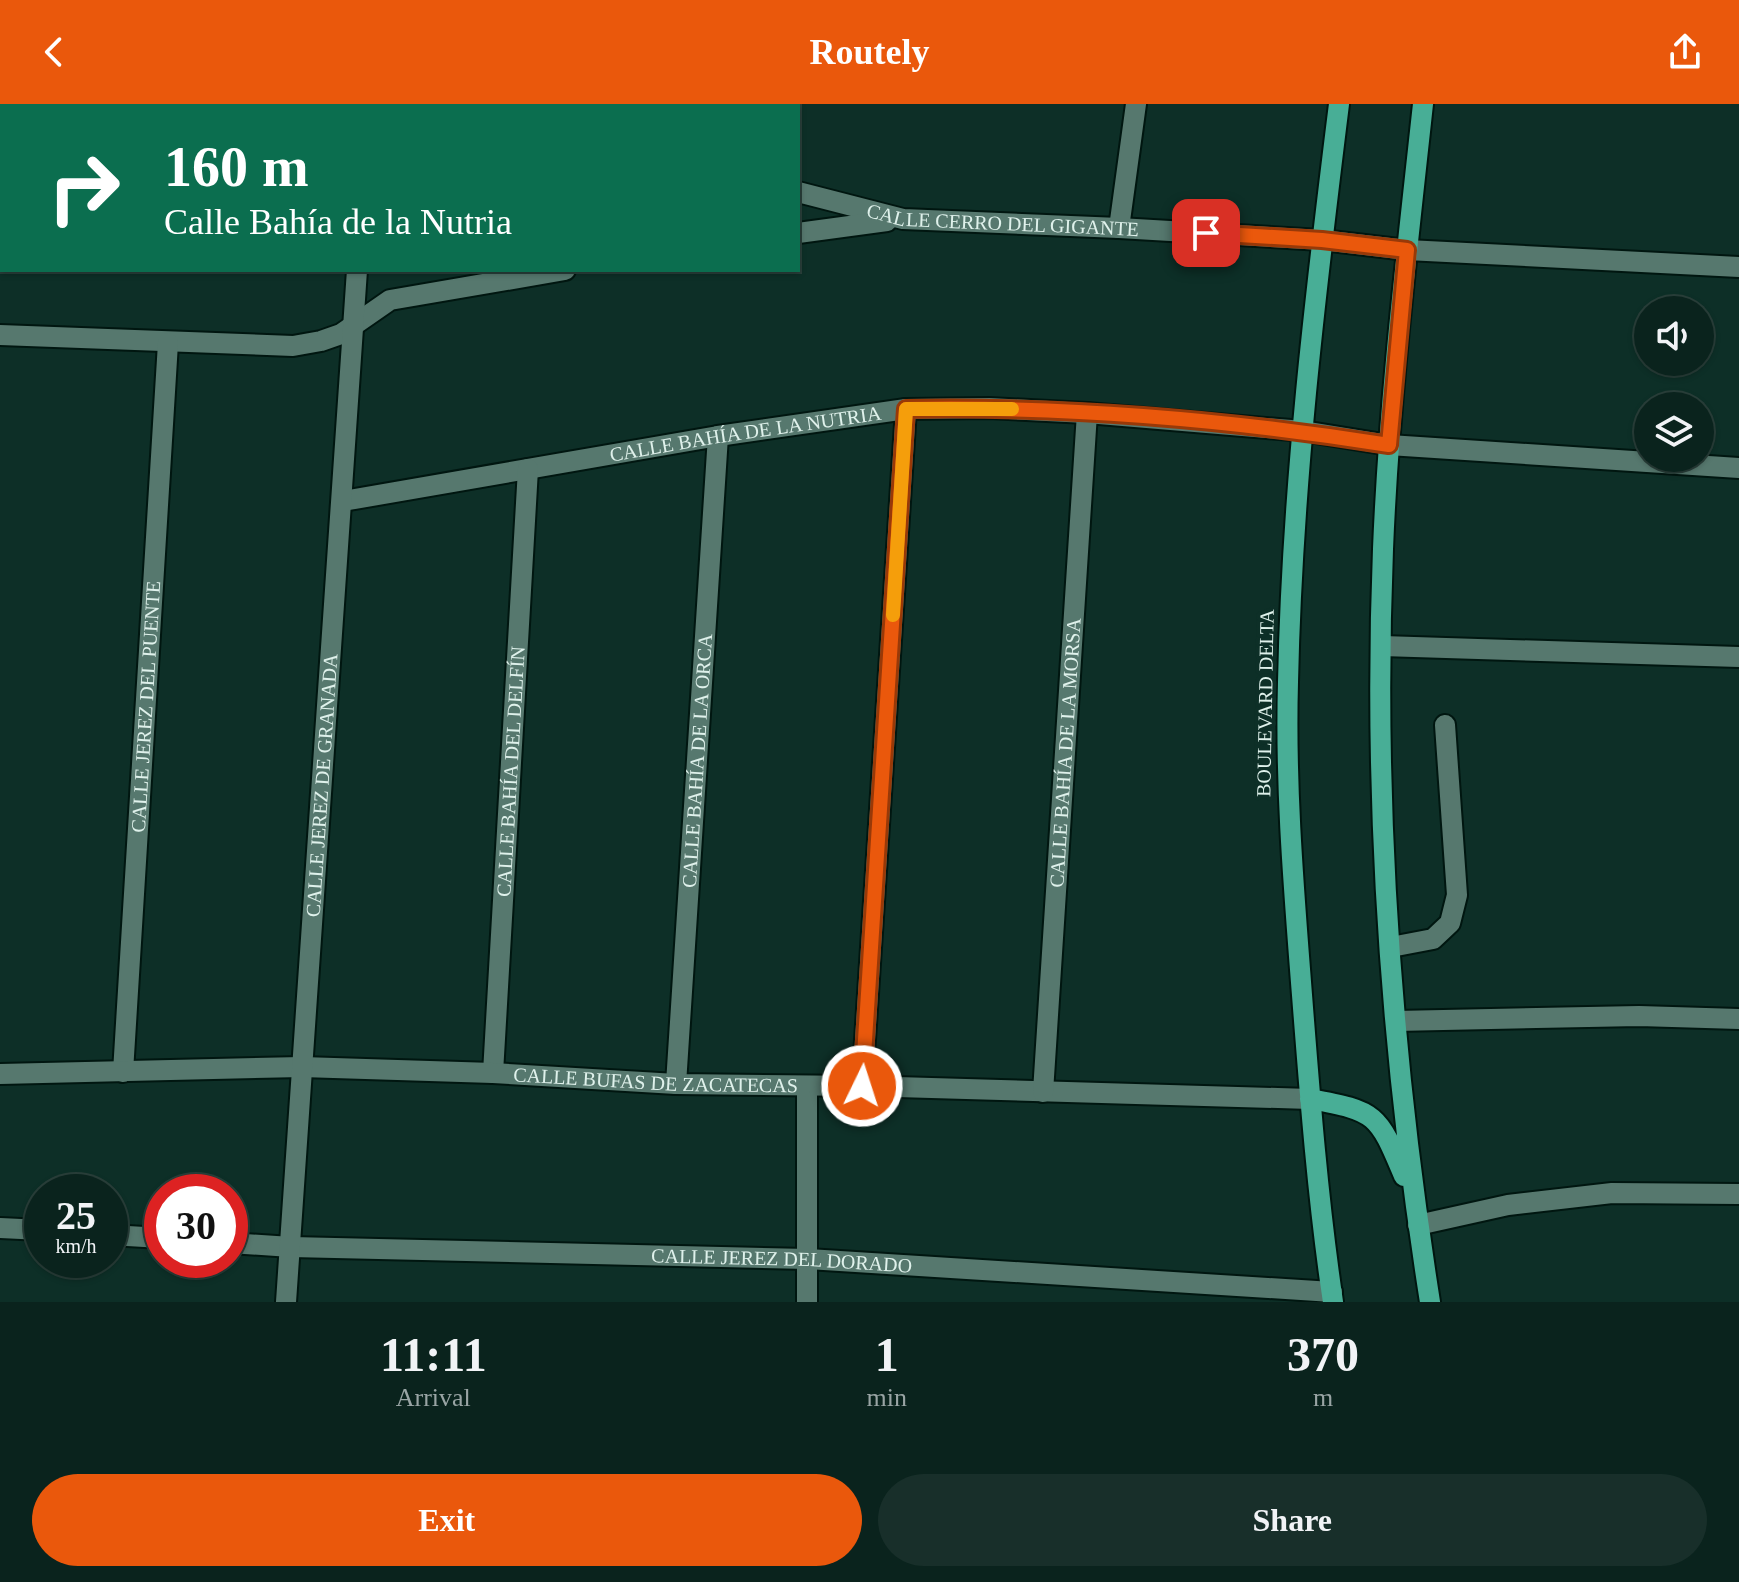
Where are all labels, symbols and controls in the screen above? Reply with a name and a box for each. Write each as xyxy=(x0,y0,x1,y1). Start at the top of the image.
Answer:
icon: back xyxy=(32,30,76,74)
icon: share xyxy=(1663,30,1707,74)
text: Routely xyxy=(810,32,930,72)
icon: right xyxy=(32,136,136,240)
text: 160 m xyxy=(164,136,309,198)
street label: CALLE CERRO DEL GIGANTE xyxy=(864,199,1140,240)
pin xyxy=(1172,199,1240,267)
text: Calle Bahía de la Nutria xyxy=(164,202,512,242)
icon: arrive xyxy=(1184,211,1228,255)
map controls xyxy=(1634,296,1714,472)
button: sound xyxy=(1634,296,1714,376)
button: layers xyxy=(1634,392,1714,472)
street label: CALLE BAHÍA DE LA NUTRIA xyxy=(608,402,883,466)
street label: CALLE JEREZ DEL PUENTE xyxy=(127,580,164,833)
street label: BOULEVARD DELTA xyxy=(1252,608,1278,797)
street label: CALLE BAHÍA DE LA MORSA xyxy=(1045,617,1085,888)
street label: CALLE BAHÍA DE LA ORCA xyxy=(678,632,716,888)
street label: CALLE BAHÍA DEL DELFÍN xyxy=(492,646,529,897)
street label: CALLE JEREZ DE GRANADA xyxy=(302,652,342,918)
position arrow xyxy=(820,1044,904,1128)
street label: CALLE BUFAS DE ZACATECAS xyxy=(513,1063,798,1096)
speed limit sign: 30 xyxy=(144,1174,248,1278)
text: 25 xyxy=(56,1193,96,1238)
text: km/h xyxy=(55,1235,97,1257)
street label: CALLE JEREZ DEL DORADO xyxy=(651,1244,913,1277)
text: 11:11 xyxy=(380,1328,487,1381)
text: 1 xyxy=(875,1328,899,1381)
text: 370 xyxy=(1287,1328,1359,1381)
text: Arrival xyxy=(396,1383,471,1412)
text: min xyxy=(867,1383,907,1412)
text: m xyxy=(1313,1383,1333,1412)
button: Exit xyxy=(32,1474,862,1566)
button: Share xyxy=(878,1474,1707,1566)

